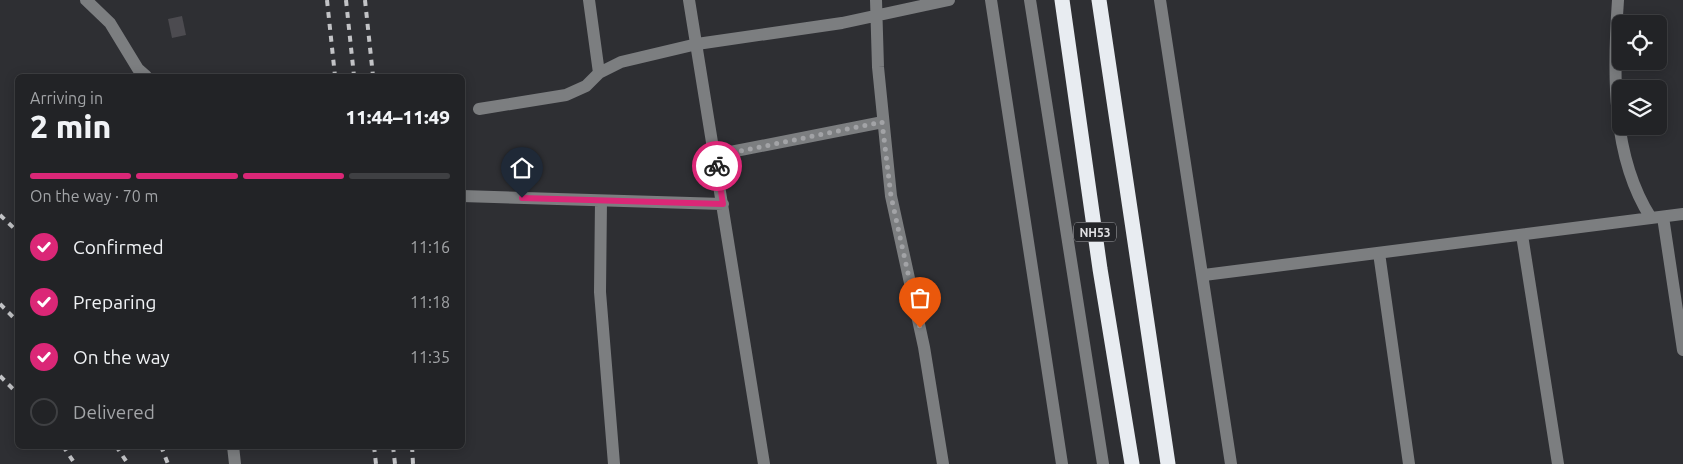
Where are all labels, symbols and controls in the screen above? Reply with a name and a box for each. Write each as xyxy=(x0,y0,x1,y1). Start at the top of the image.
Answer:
map controls xyxy=(1612,15,1667,135)
button: locate xyxy=(1612,15,1667,70)
button: layers xyxy=(1612,80,1667,135)
text: Arriving in xyxy=(30,89,103,107)
text: 11:44–11:49 xyxy=(345,106,450,128)
text: 2 min xyxy=(30,108,111,144)
courier xyxy=(692,141,742,191)
pin xyxy=(501,147,543,198)
icon: bike xyxy=(703,152,731,180)
icon: home xyxy=(508,154,536,182)
text: On the way · 70 m xyxy=(30,187,158,205)
road number: NH53 xyxy=(1074,222,1116,242)
icon: check xyxy=(30,233,58,261)
text: Confirmed xyxy=(73,236,164,258)
text: 11:16 xyxy=(410,238,450,256)
pin xyxy=(899,277,941,328)
icon: bag xyxy=(906,284,934,312)
icon: check xyxy=(30,288,58,316)
text: Preparing xyxy=(73,291,157,313)
text: 11:18 xyxy=(410,293,450,311)
icon: check xyxy=(30,343,58,371)
text: On the way xyxy=(73,346,170,368)
text: 11:35 xyxy=(410,348,450,366)
text: Delivered xyxy=(73,401,155,423)

